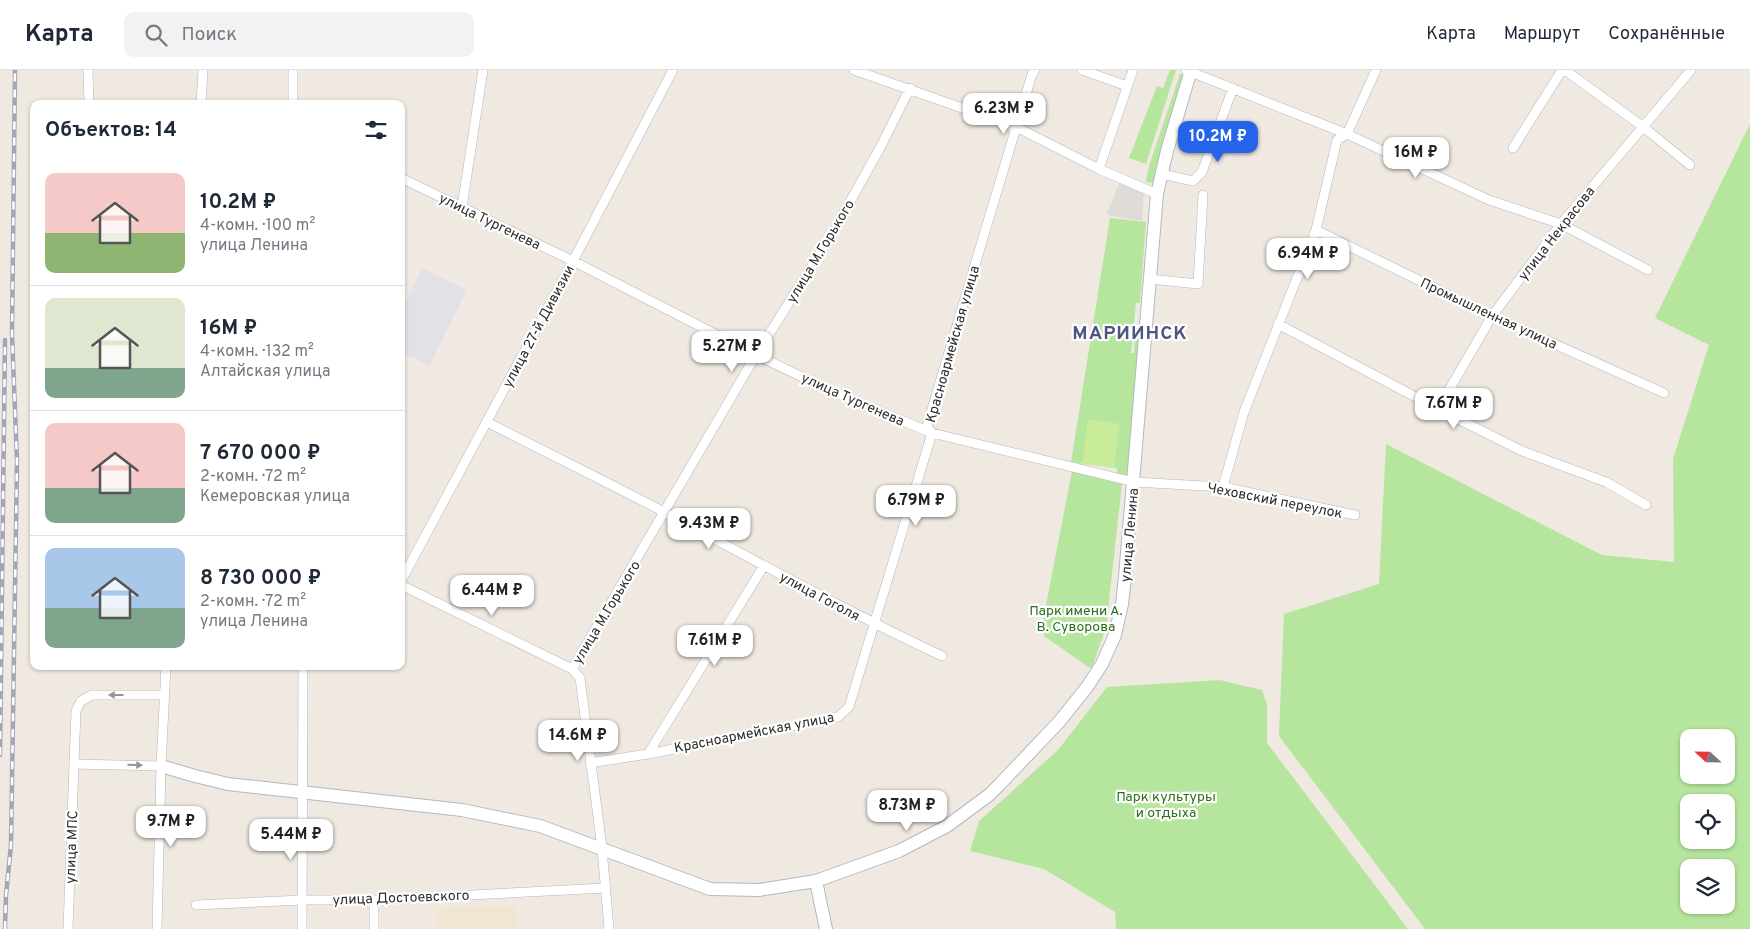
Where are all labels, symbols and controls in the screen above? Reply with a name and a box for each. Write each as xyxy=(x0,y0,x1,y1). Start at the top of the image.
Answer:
search box xyxy=(124,12,474,57)
text: Карта xyxy=(25,20,94,50)
icon: search xyxy=(142,21,170,49)
text: Поиск xyxy=(182,23,237,47)
text: Карта xyxy=(1426,23,1476,46)
text: Маршрут xyxy=(1504,23,1580,46)
text: Сохранённые xyxy=(1608,23,1725,46)
pin: 6.23M ₽ xyxy=(958,92,1050,135)
text: 6.23M ₽ xyxy=(974,99,1034,119)
icon: filters xyxy=(362,116,390,144)
text: Объектов: 14 xyxy=(45,117,177,144)
pin: 10.2M ₽ xyxy=(1172,121,1264,163)
text: 10.2M ₽ xyxy=(1189,127,1247,147)
pin: 16M ₽ xyxy=(1381,136,1451,179)
text: 16M ₽ xyxy=(1394,143,1438,163)
street label: улица Некрасова xyxy=(1515,183,1599,284)
text: 10.2M ₽ xyxy=(200,189,276,216)
street label: улица Тургенева xyxy=(436,190,543,254)
icon: home xyxy=(85,193,145,253)
street label: улица М.Горького xyxy=(784,197,859,306)
text: 4-комн. · 100 m² xyxy=(200,216,315,236)
text: улица Ленина xyxy=(200,236,308,256)
pin: 6.94M ₽ xyxy=(1262,238,1354,280)
text: 6.94M ₽ xyxy=(1277,244,1339,264)
street label: улица 27-й Дивизии xyxy=(500,263,579,391)
street label: Красноармейская улица xyxy=(923,264,984,425)
street label: Промышленная улица xyxy=(1417,275,1560,354)
text: 16M ₽ xyxy=(200,315,257,342)
icon: home xyxy=(85,318,145,378)
district label: МАРИИНСК xyxy=(1072,322,1188,346)
pin: 5.27M ₽ xyxy=(686,330,778,373)
text: 5.27M ₽ xyxy=(702,337,762,357)
text: 4-комн. · 132 m² xyxy=(200,342,314,362)
text: Алтайская улица xyxy=(200,362,331,382)
street label: улица Тургенева xyxy=(798,370,906,431)
pin: 7.67M ₽ xyxy=(1408,388,1500,430)
text: 7.67M ₽ xyxy=(1426,394,1482,414)
text: 7 670 000 ₽ xyxy=(200,440,320,467)
icon: home xyxy=(85,443,145,503)
text: 2-комн. · 72 m² xyxy=(200,467,306,487)
street label: Чеховский переулок xyxy=(1205,480,1344,523)
pin: 6.79M ₽ xyxy=(870,484,962,527)
text: Кемеровская улица xyxy=(200,487,350,507)
street label: улица Ленина xyxy=(1118,487,1143,583)
text: 6.79M ₽ xyxy=(887,491,945,511)
pin: 9.43M ₽ xyxy=(663,508,755,550)
text: 9.43M ₽ xyxy=(679,514,740,534)
street label: улица М.Горького xyxy=(570,558,645,667)
text: 8 730 000 ₽ xyxy=(200,565,321,592)
icon: home xyxy=(85,568,145,628)
street label: улица Гоголя xyxy=(776,569,862,626)
pin: 6.44M ₽ xyxy=(446,574,538,617)
text: 6.44M ₽ xyxy=(461,581,523,601)
text: 2-комн. · 72 m² xyxy=(200,592,306,612)
park label: Парк имени А. В. Суворова xyxy=(1029,603,1123,636)
text: улица Ленина xyxy=(200,612,308,632)
pin: 7.61M ₽ xyxy=(669,624,761,667)
text: 7.61M ₽ xyxy=(688,631,742,651)
one-way arrow xyxy=(108,691,124,699)
street label: Красноармейская улица xyxy=(673,710,836,757)
pin: 14.6M ₽ xyxy=(532,720,624,762)
text: 14.6M ₽ xyxy=(549,726,607,746)
north arrow xyxy=(1680,729,1735,784)
map controls xyxy=(1680,729,1735,914)
one-way arrow xyxy=(128,761,144,769)
park label: Парк культуры и отдыха xyxy=(1116,789,1216,822)
pin: 8.73M ₽ xyxy=(861,790,953,832)
button: locate xyxy=(1680,794,1735,849)
text: 8.73M ₽ xyxy=(878,796,936,816)
pin: 9.7M ₽ xyxy=(130,806,212,848)
street label: улица МПС xyxy=(63,810,82,884)
text: 9.7M ₽ xyxy=(147,812,195,832)
pin: 5.44M ₽ xyxy=(245,818,337,861)
text: 5.44M ₽ xyxy=(260,825,322,845)
button: layers xyxy=(1680,859,1735,914)
street label: улица Достоевского xyxy=(332,888,470,909)

